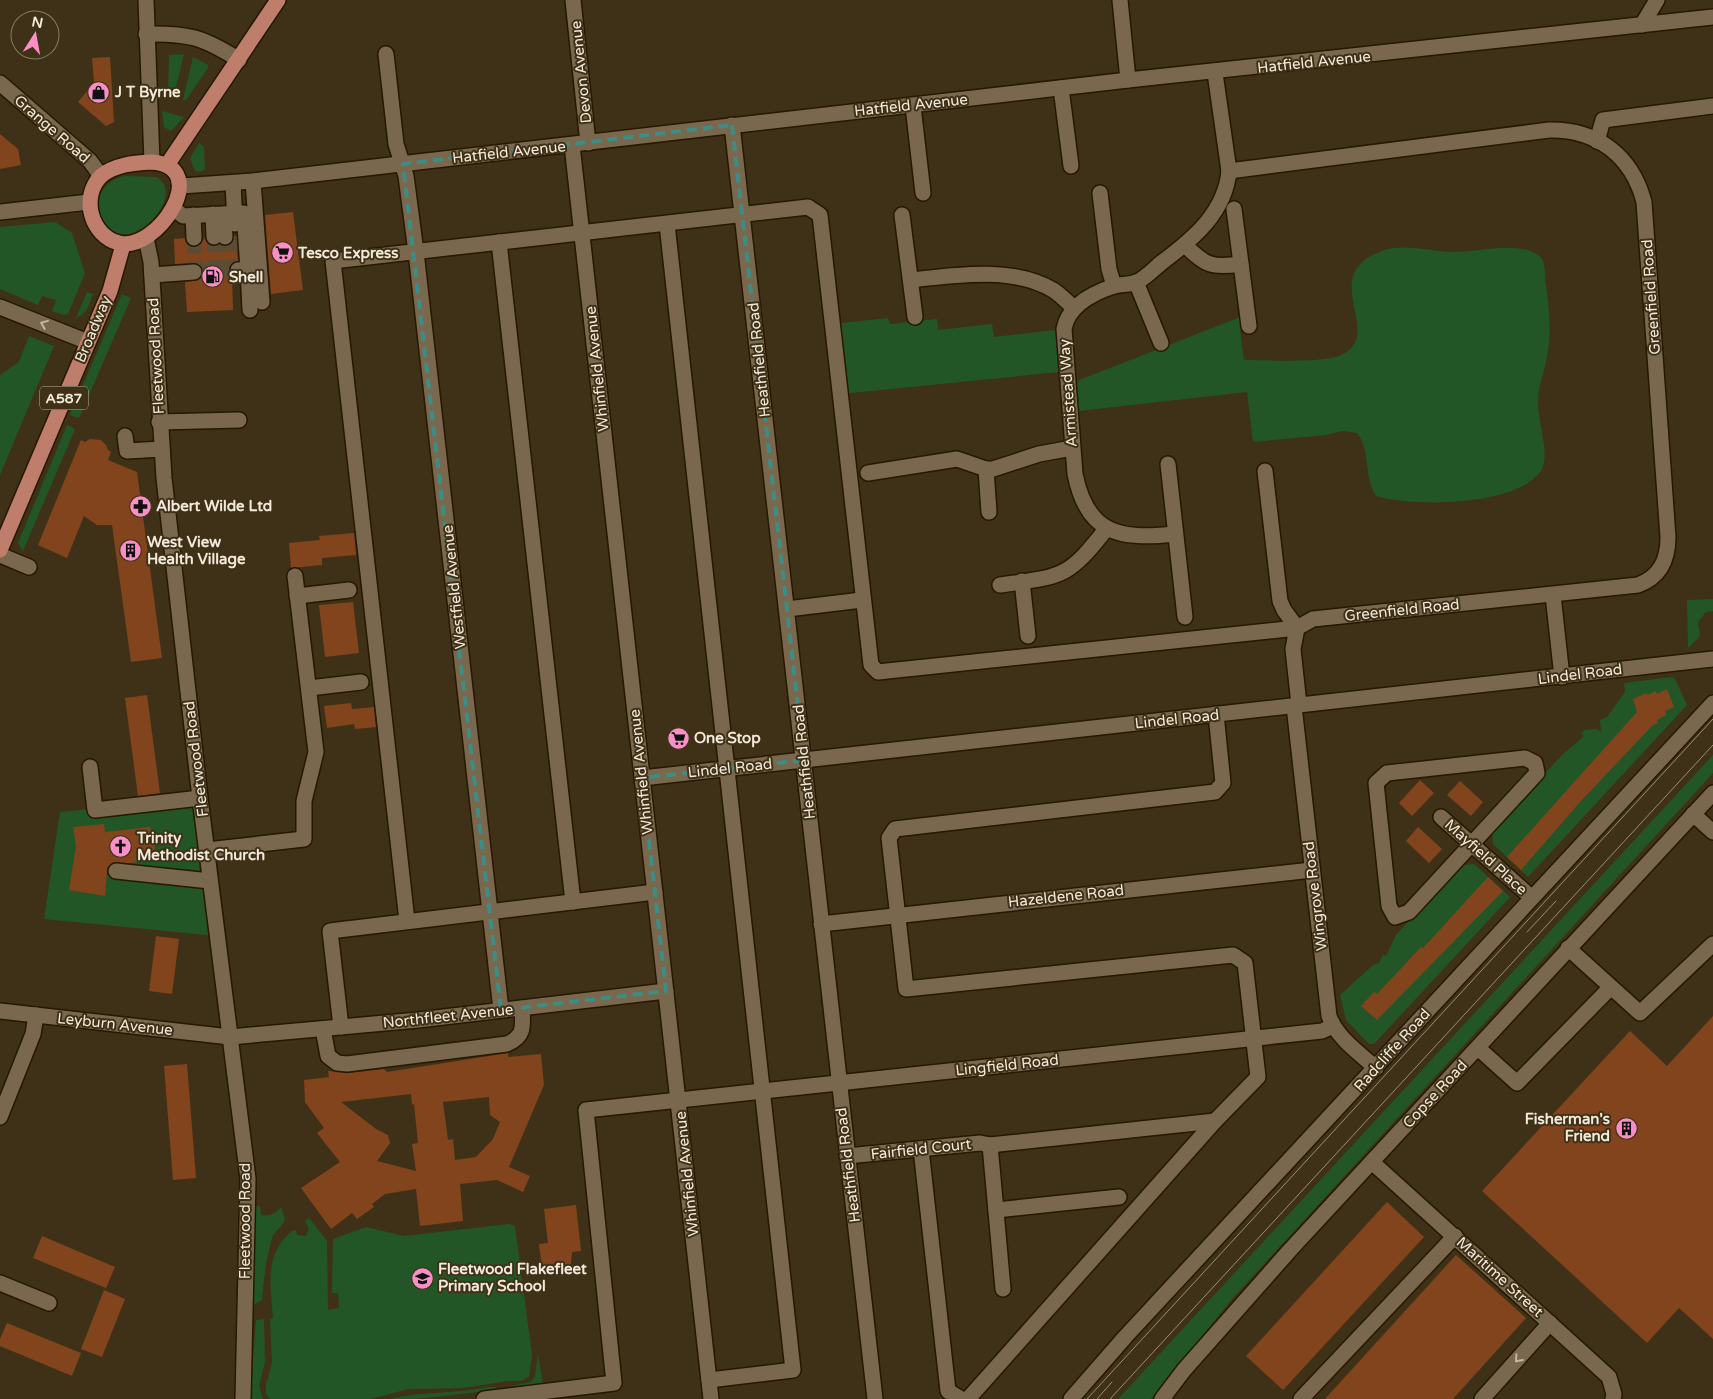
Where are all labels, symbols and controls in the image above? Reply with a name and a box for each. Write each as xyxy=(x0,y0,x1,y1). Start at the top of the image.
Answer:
north arrow xyxy=(10,10,60,60)
text: N xyxy=(30,13,45,32)
street label: Devon Avenue xyxy=(567,20,595,124)
street label: Hatfield Avenue xyxy=(1256,47,1372,77)
shop icon: J T Byrne xyxy=(87,80,111,104)
place label: J T Byrne xyxy=(114,83,181,102)
street label: Hatfield Avenue xyxy=(853,90,969,120)
street label: Grange Road xyxy=(11,91,93,167)
street label: Hatfield Avenue xyxy=(451,137,567,167)
street label: Greenfield Road xyxy=(1638,239,1664,355)
supermarket icon: Tesco Express xyxy=(270,241,294,265)
place label: Tesco Express xyxy=(297,244,398,263)
fuel station icon: Shell xyxy=(201,265,225,289)
place label: Shell xyxy=(229,268,263,286)
street label: Broadway xyxy=(71,293,115,365)
street label: Fleetwood Road xyxy=(144,297,168,415)
street label: Heathfield Road xyxy=(744,302,774,418)
street label: Whinfield Avenue xyxy=(581,305,613,433)
one-way arrow xyxy=(40,320,49,331)
street label: Armistead Way xyxy=(1055,338,1081,448)
road number: A587 xyxy=(40,386,88,409)
pharmacy icon: Albert Wilde Ltd xyxy=(128,494,152,518)
place label: Albert Wilde Ltd xyxy=(156,497,272,515)
street label: Westfield Avenue xyxy=(439,524,469,650)
place label: West View Health Village xyxy=(147,533,246,569)
building icon: West View Health Village xyxy=(119,539,143,563)
street label: Greenfield Road xyxy=(1344,595,1460,625)
street label: Lindel Road xyxy=(1537,660,1623,688)
street label: Fleetwood Road xyxy=(180,700,212,818)
street label: Heathfield Road xyxy=(789,704,819,820)
street label: Lindel Road xyxy=(1134,706,1220,732)
street label: Whinfield Avenue xyxy=(625,708,657,836)
supermarket icon: One Stop xyxy=(666,726,690,750)
place label: One Stop xyxy=(694,729,761,748)
street label: Lindel Road xyxy=(687,755,773,781)
street label: Mayfield Place xyxy=(1441,815,1531,899)
place label: Trinity Methodist Church xyxy=(136,829,265,864)
church icon: Trinity Methodist Church xyxy=(109,835,133,859)
street label: Wingrove Road xyxy=(1299,840,1331,952)
street label: Hazeldene Road xyxy=(1007,881,1125,911)
street label: Northfleet Avenue xyxy=(382,1000,514,1032)
street label: Radcliffe Road xyxy=(1350,1005,1434,1095)
street label: Leyburn Avenue xyxy=(56,1009,174,1039)
street label: Lingfield Road xyxy=(954,1051,1060,1079)
street label: Copse Road xyxy=(1399,1056,1471,1132)
street label: Heathfield Road xyxy=(832,1107,864,1223)
street label: Whinfield Avenue xyxy=(671,1110,703,1238)
place label: Fisherman's Friend xyxy=(1525,1110,1610,1145)
building icon: Fisherman's Friend xyxy=(1614,1116,1638,1140)
street label: Fairfield Court xyxy=(870,1135,972,1163)
street label: Fleetwood Road xyxy=(236,1163,254,1279)
street label: Maritime Street xyxy=(1453,1233,1547,1321)
place label: Fleetwood Flakefleet Primary School xyxy=(438,1260,587,1296)
school or university icon: Fleetwood Flakefleet Primary School xyxy=(410,1266,434,1290)
one-way arrow xyxy=(1515,1354,1524,1363)

